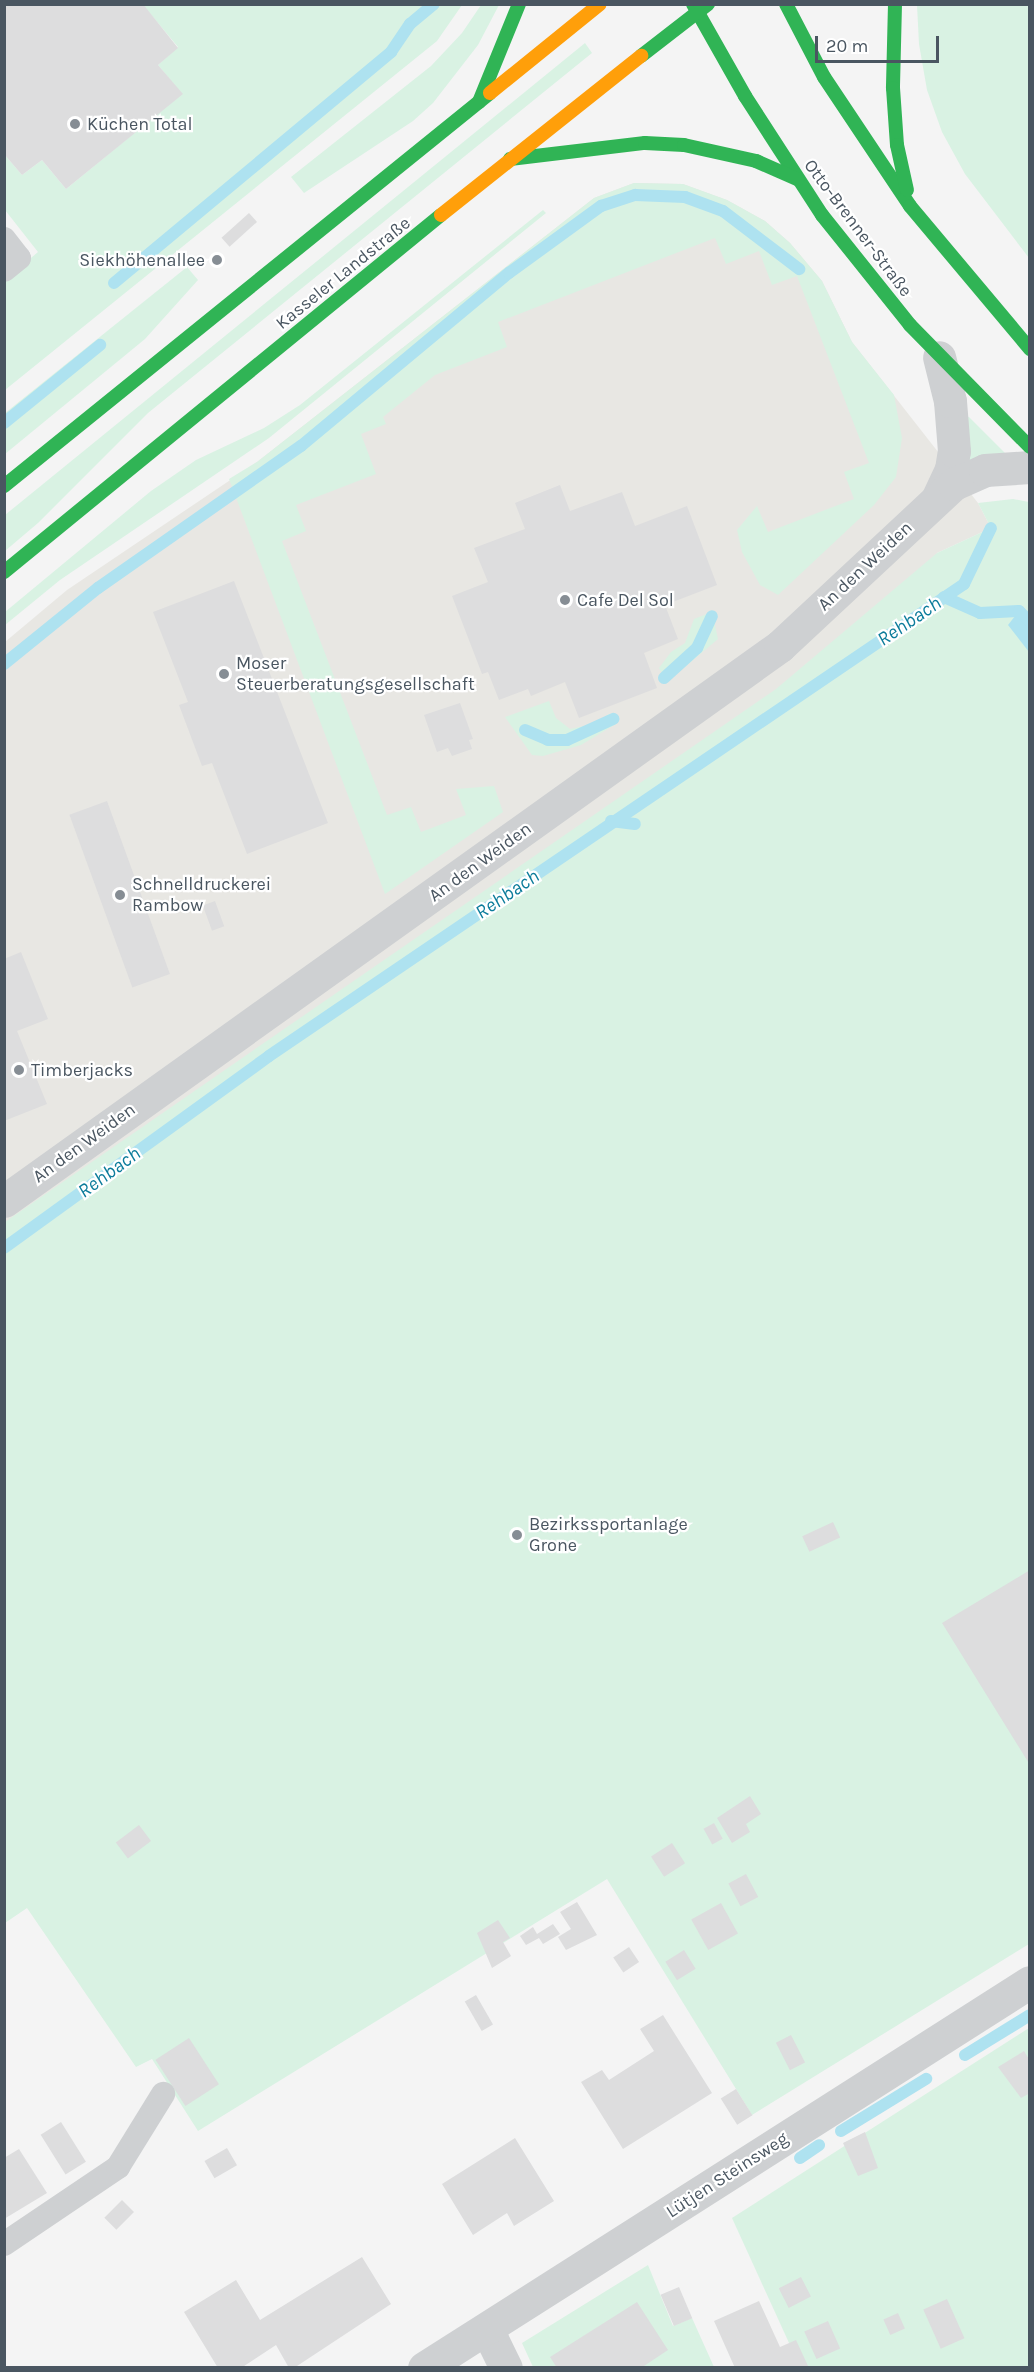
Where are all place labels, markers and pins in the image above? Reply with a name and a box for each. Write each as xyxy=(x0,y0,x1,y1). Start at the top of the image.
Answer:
place label: Küchen Total xyxy=(87,113,193,135)
marker: Küchen Total xyxy=(68,117,82,131)
place label: Siekhöhenallee xyxy=(79,249,205,271)
marker: Siekhöhenallee xyxy=(210,253,224,267)
place label: Cafe Del Sol xyxy=(577,589,674,611)
marker: Cafe Del Sol xyxy=(558,593,572,607)
place label: Moser Steuerberatungsgesellschaft xyxy=(236,653,475,696)
marker: Moser Steuerberatungsgesellschaft xyxy=(217,667,231,681)
place label: Schnelldruckerei Rambow xyxy=(132,874,271,916)
marker: Schnelldruckerei Rambow xyxy=(113,888,127,902)
place label: Timberjacks xyxy=(31,1059,133,1081)
marker: Timberjacks xyxy=(12,1063,26,1077)
place label: Bezirkssportanlage Grone xyxy=(529,1514,688,1556)
marker: Bezirkssportanlage Grone xyxy=(510,1528,524,1542)

